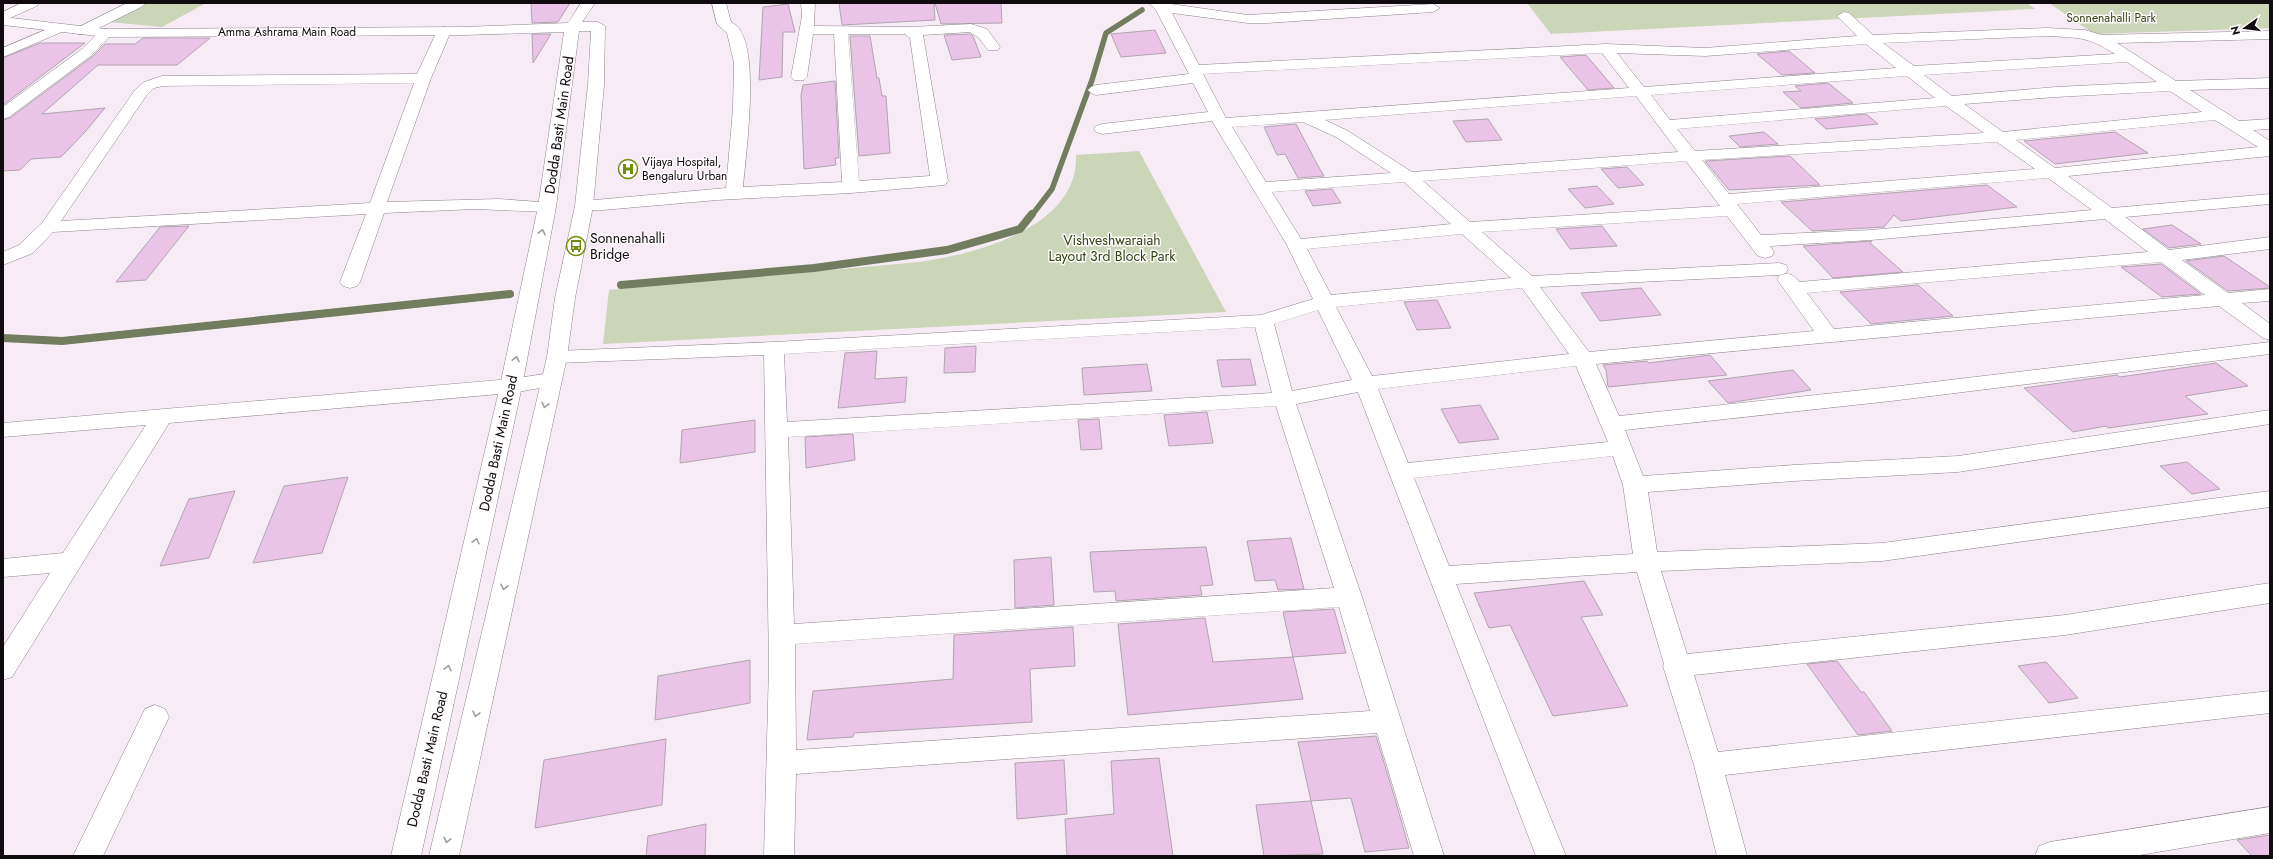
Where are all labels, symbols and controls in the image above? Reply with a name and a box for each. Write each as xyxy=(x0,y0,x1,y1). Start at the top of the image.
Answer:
north arrow xyxy=(2225,8,2265,48)
park label: Sonnenahalli Park xyxy=(2066,9,2157,27)
street label: Amma Ashrama Main Road xyxy=(218,23,356,41)
text: N xyxy=(2226,24,2244,37)
street label: Dodda Basti Main Road xyxy=(539,55,579,195)
place label: Vijaya Hospital, Bengaluru Urban xyxy=(642,153,727,185)
hospital icon: Vijaya Hospital, Bengaluru Urban xyxy=(617,158,639,180)
place label: Sonnenahalli Bridge xyxy=(590,228,665,264)
one-way arrow xyxy=(538,229,546,235)
park label: Vishveshwaraiah Layout 3rd Block Park xyxy=(1049,230,1176,266)
bus stop icon: Sonnenahalli Bridge xyxy=(565,235,587,257)
one-way arrow xyxy=(512,356,520,362)
street label: Dodda Basti Main Road xyxy=(474,373,522,513)
one-way arrow xyxy=(542,402,550,408)
one-way arrow xyxy=(472,538,480,544)
one-way arrow xyxy=(501,584,509,590)
one-way arrow xyxy=(443,664,451,671)
street label: Dodda Basti Main Road xyxy=(402,689,452,829)
one-way arrow xyxy=(472,710,480,717)
one-way arrow xyxy=(444,837,452,844)

